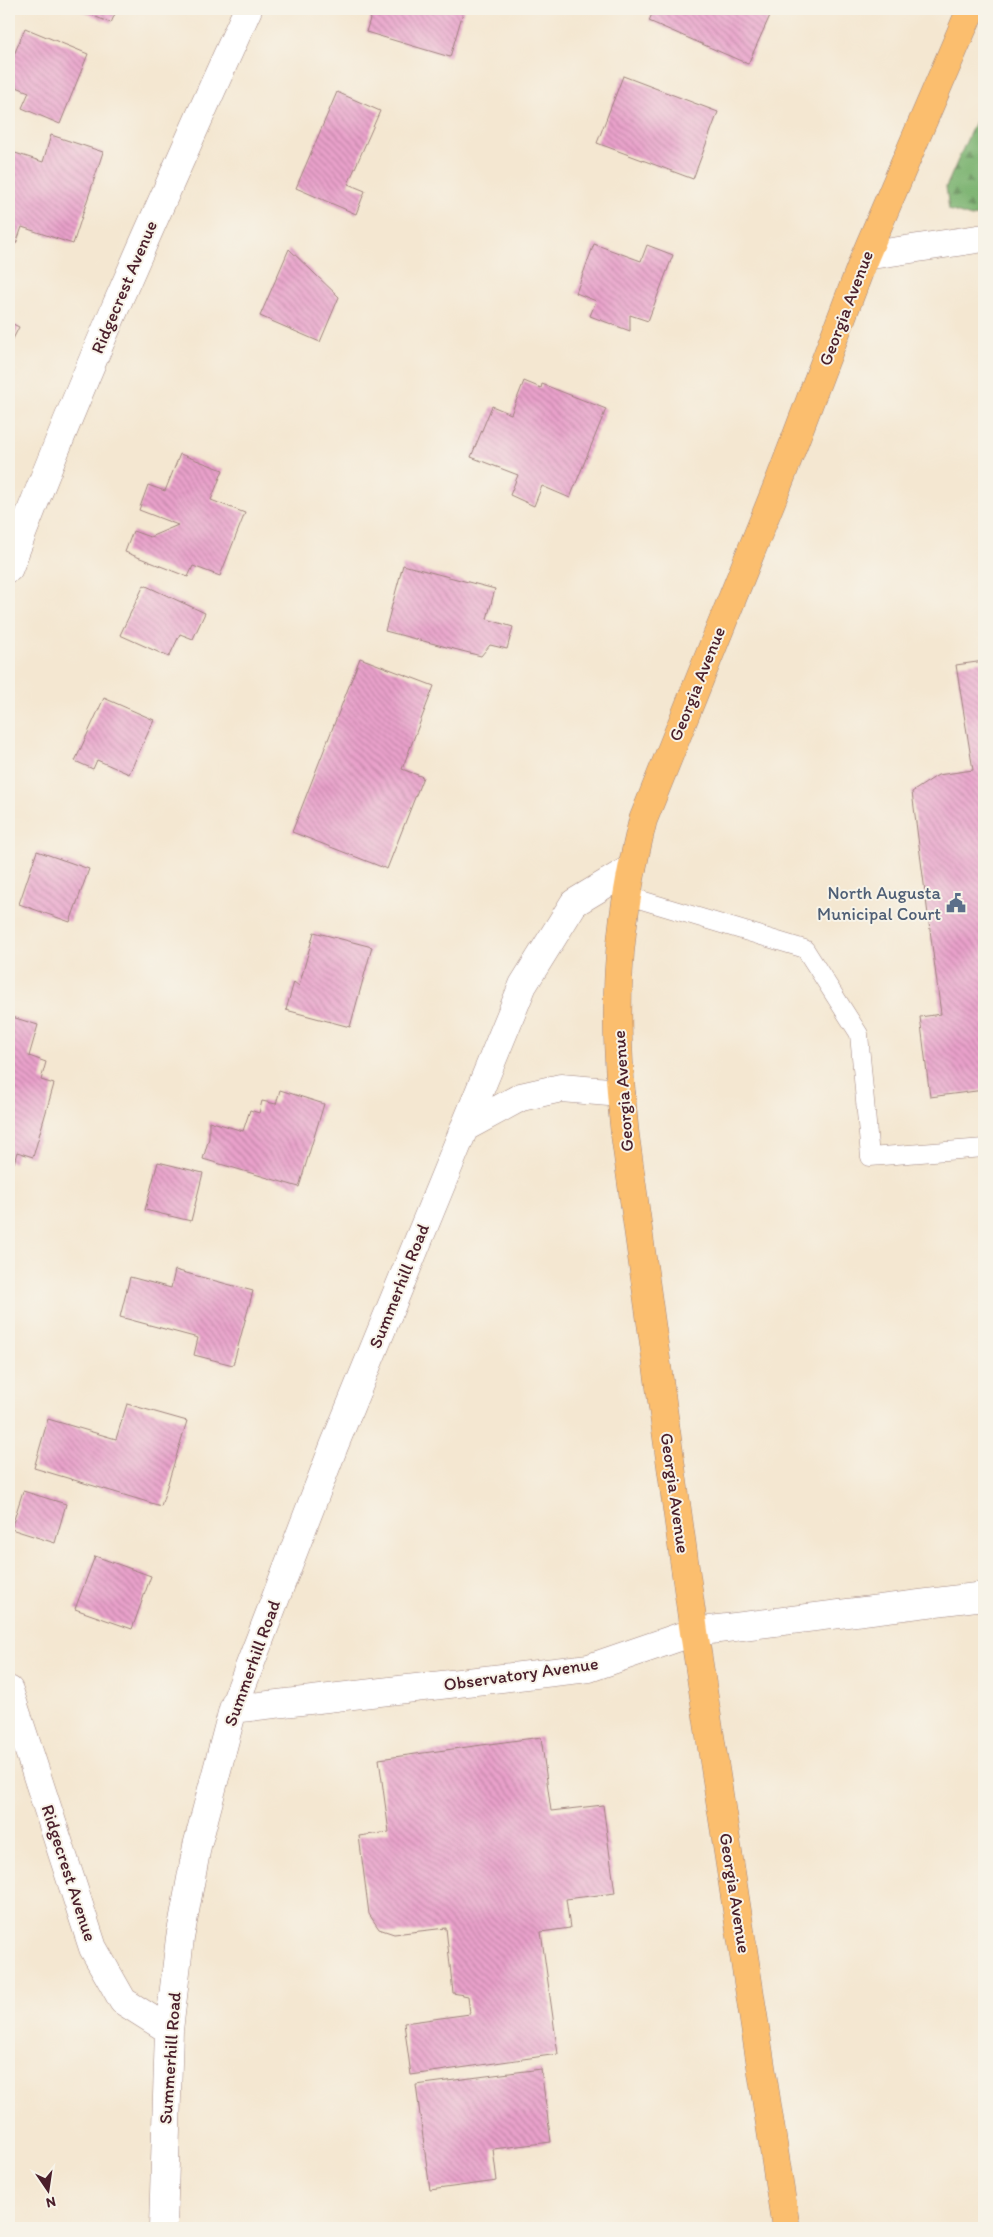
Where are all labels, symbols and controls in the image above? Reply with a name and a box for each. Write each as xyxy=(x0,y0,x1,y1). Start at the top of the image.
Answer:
street label: Ridgecrest Avenue xyxy=(86,217,162,357)
street label: Georgia Avenue xyxy=(814,247,878,369)
street label: Georgia Avenue xyxy=(664,624,730,744)
place label: North Augusta Municipal Court xyxy=(817,882,942,925)
public building icon: North Augusta Municipal Court xyxy=(945,892,967,914)
street label: Georgia Avenue xyxy=(608,1030,638,1152)
street label: Summerhill Road xyxy=(364,1220,434,1352)
street label: Georgia Avenue xyxy=(656,1431,694,1555)
street label: Summerhill Road xyxy=(219,1597,285,1729)
street label: Observatory Avenue xyxy=(442,1652,600,1696)
street label: Ridgecrest Avenue xyxy=(37,1802,101,1944)
street label: Georgia Avenue xyxy=(715,1831,755,1955)
street label: Summerhill Road xyxy=(154,1991,186,2125)
north arrow xyxy=(22,2164,72,2214)
text: N xyxy=(44,2193,57,2212)

